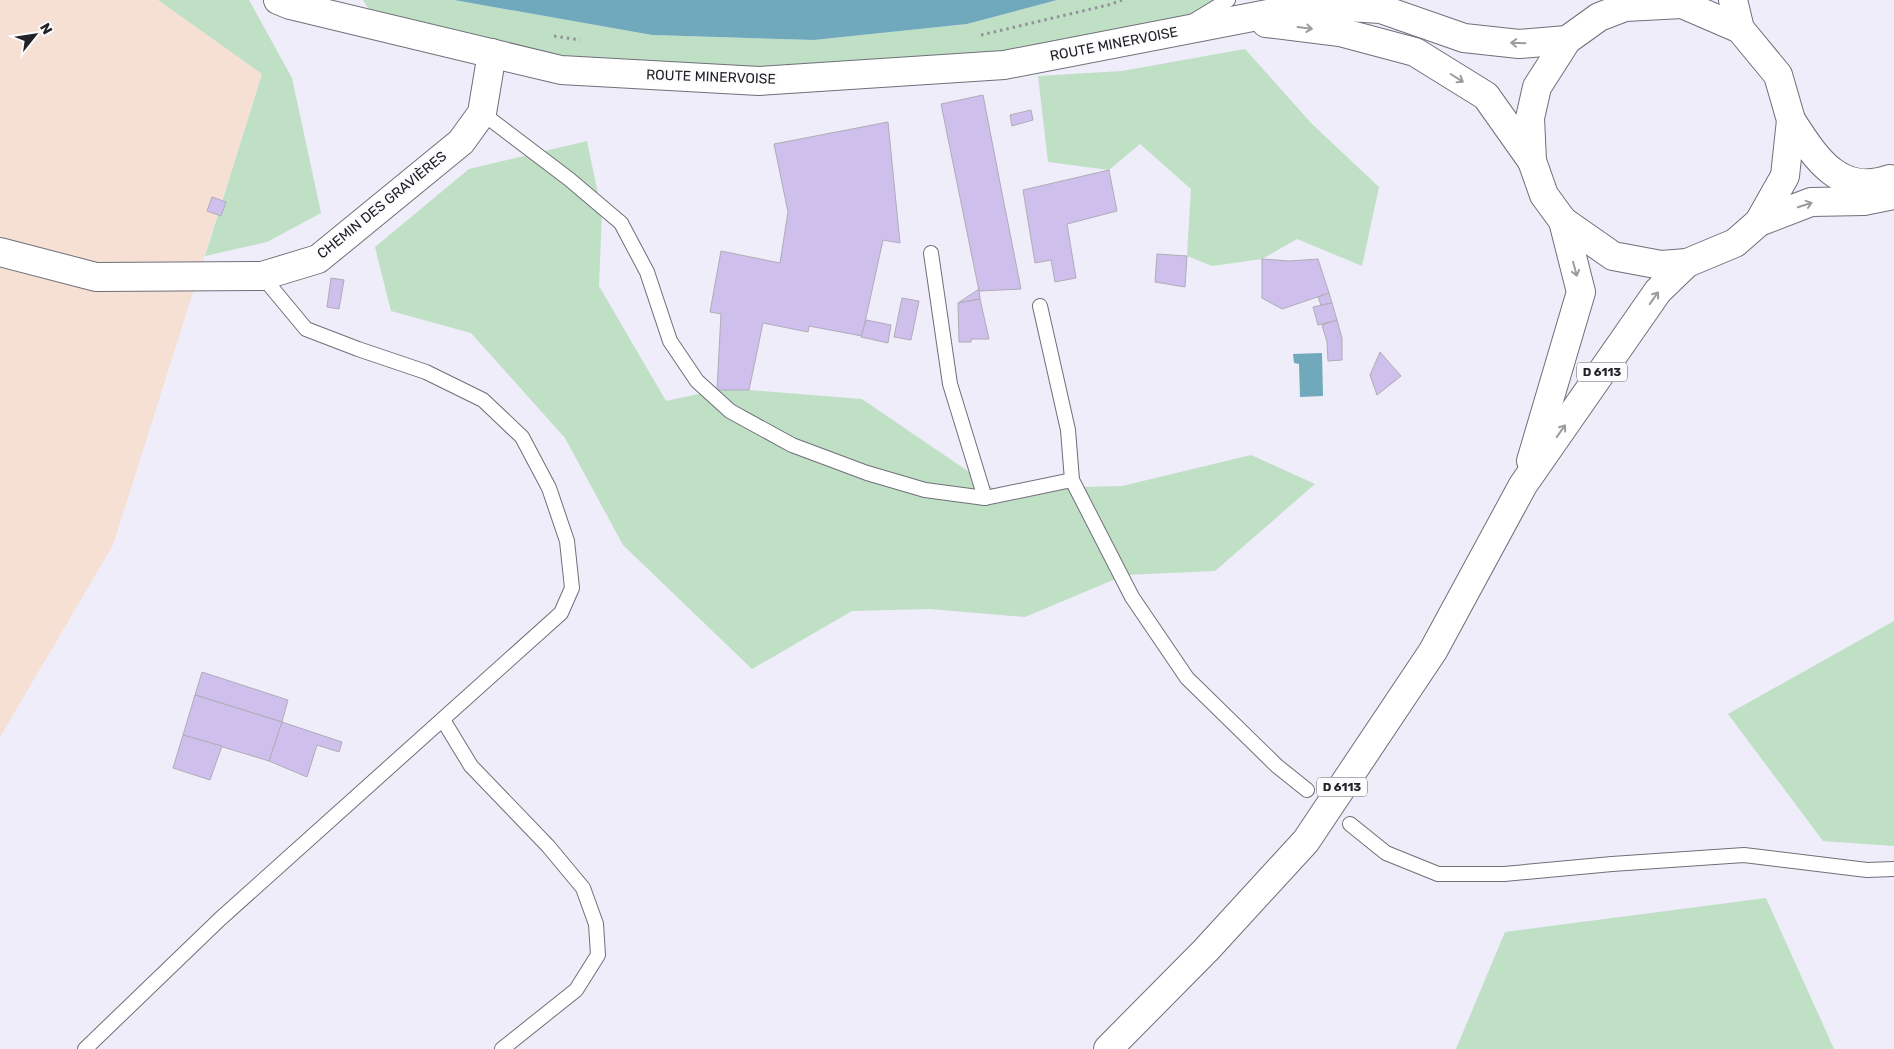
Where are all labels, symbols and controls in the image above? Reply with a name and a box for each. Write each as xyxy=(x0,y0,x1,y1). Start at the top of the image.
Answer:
north arrow xyxy=(10,10,60,60)
text: N xyxy=(36,20,56,37)
street label: ROUTE MINERVOISE xyxy=(1049,23,1179,65)
one-way arrow xyxy=(1297,23,1313,33)
one-way arrow xyxy=(1510,38,1526,48)
street label: ROUTE MINERVOISE xyxy=(646,66,776,88)
one-way arrow xyxy=(1450,73,1464,83)
street label: CHEMIN DES GRAVIÈRES xyxy=(313,147,450,262)
one-way arrow xyxy=(1796,200,1812,209)
one-way arrow xyxy=(1571,260,1580,276)
one-way arrow xyxy=(1649,291,1659,305)
road number: D 6113 xyxy=(1577,362,1627,382)
one-way arrow xyxy=(1556,424,1566,438)
road number: D 6113 xyxy=(1317,778,1367,796)

